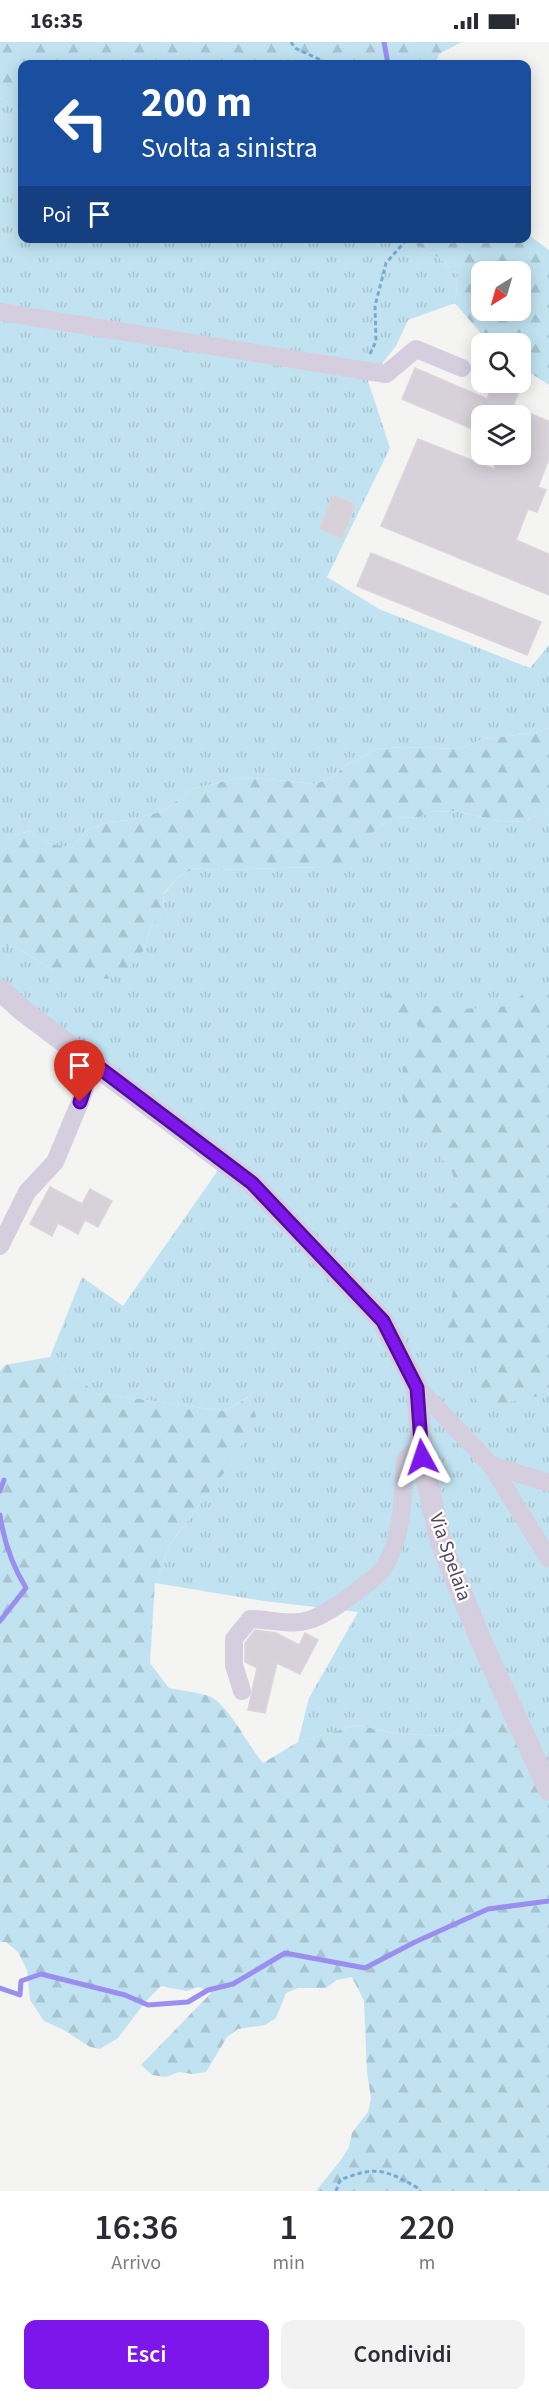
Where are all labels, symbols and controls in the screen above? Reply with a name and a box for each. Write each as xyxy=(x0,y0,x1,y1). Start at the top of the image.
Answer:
text: 16:35 xyxy=(30,5,83,37)
text: 200 m xyxy=(141,73,252,133)
icon: left xyxy=(42,84,120,162)
text: Svolta a sinistra xyxy=(141,129,318,168)
icon: arrive xyxy=(83,198,116,231)
text: Poi xyxy=(42,199,71,231)
north arrow xyxy=(471,261,531,321)
map controls xyxy=(471,261,531,465)
button: search xyxy=(471,333,531,393)
button: layers xyxy=(471,405,531,465)
pin xyxy=(54,1040,105,1102)
icon: arrive xyxy=(63,1049,96,1082)
position arrow xyxy=(390,1425,454,1489)
street label: Via Spelaia xyxy=(422,1509,478,1605)
text: 16:36 xyxy=(94,2202,178,2253)
text: 1 xyxy=(279,2202,298,2253)
text: 220 xyxy=(399,2202,455,2253)
text: Arrivo xyxy=(111,2249,161,2277)
text: min xyxy=(272,2249,305,2277)
text: m xyxy=(419,2249,435,2277)
button: Esci xyxy=(24,2320,269,2389)
button: Condividi xyxy=(281,2320,525,2389)

